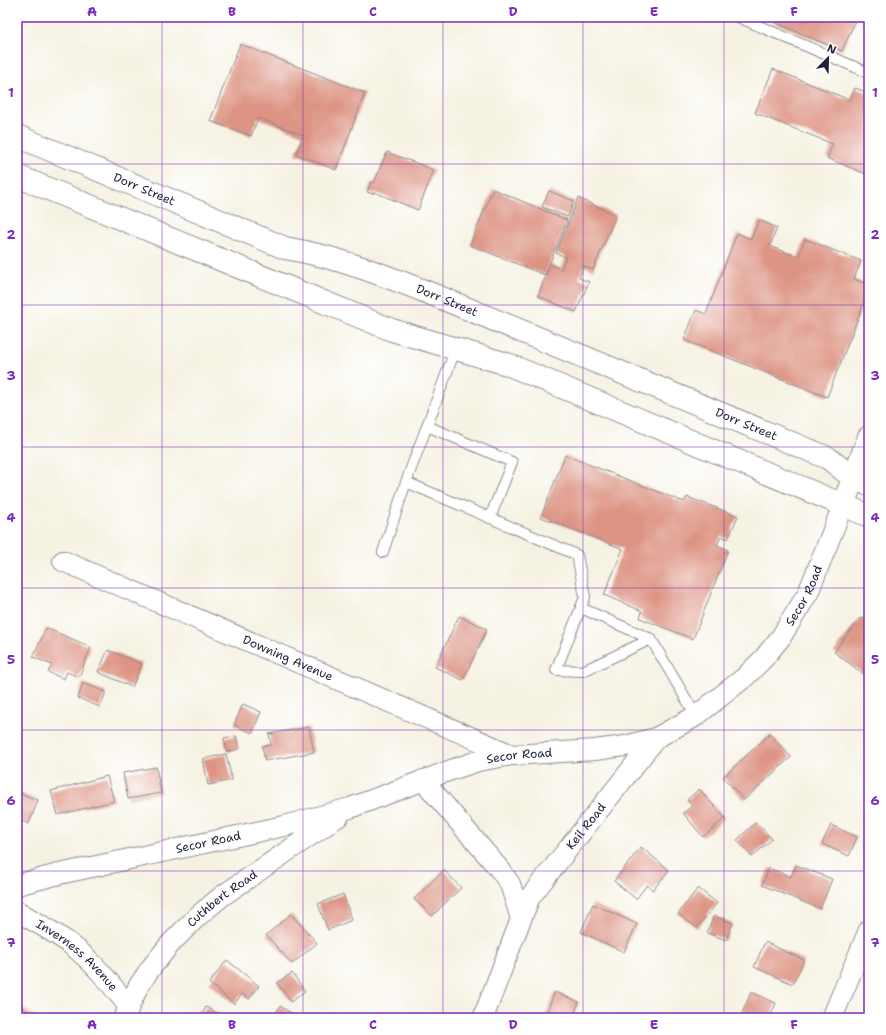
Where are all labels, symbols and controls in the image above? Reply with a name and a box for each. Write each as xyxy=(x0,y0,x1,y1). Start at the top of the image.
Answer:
text: A xyxy=(87,3,97,20)
text: B xyxy=(228,3,236,20)
text: C xyxy=(369,3,377,20)
text: D xyxy=(508,3,518,20)
text: E xyxy=(650,3,659,20)
text: F xyxy=(790,3,798,20)
north arrow xyxy=(808,38,848,78)
text: N xyxy=(825,41,839,58)
text: 1 xyxy=(8,84,14,101)
text: 1 xyxy=(872,84,878,101)
street label: Dorr Street xyxy=(111,169,178,209)
text: 2 xyxy=(6,226,16,243)
text: 2 xyxy=(870,226,880,243)
street label: Dorr Street xyxy=(414,281,480,320)
text: 3 xyxy=(6,367,16,384)
text: 3 xyxy=(870,367,880,384)
street label: Dorr Street xyxy=(713,404,780,444)
text: 4 xyxy=(6,509,16,526)
text: 4 xyxy=(870,509,880,526)
street label: Secor Road xyxy=(782,563,826,629)
street label: Downing Avenue xyxy=(240,632,336,685)
text: 5 xyxy=(7,651,15,668)
text: 5 xyxy=(871,651,879,668)
street label: Secor Road xyxy=(485,745,553,767)
text: 6 xyxy=(6,792,16,809)
text: 6 xyxy=(870,792,880,809)
street label: Keil Road xyxy=(563,799,610,853)
street label: Secor Road xyxy=(174,827,243,857)
street label: Cuthbert Road xyxy=(183,866,261,931)
street label: Inverness Avenue xyxy=(33,916,121,995)
text: 7 xyxy=(6,934,16,951)
text: 7 xyxy=(870,934,880,951)
text: A xyxy=(87,1016,97,1033)
text: B xyxy=(228,1016,236,1033)
text: C xyxy=(369,1016,377,1033)
text: D xyxy=(508,1016,518,1033)
text: E xyxy=(650,1016,659,1033)
text: F xyxy=(790,1016,798,1033)

